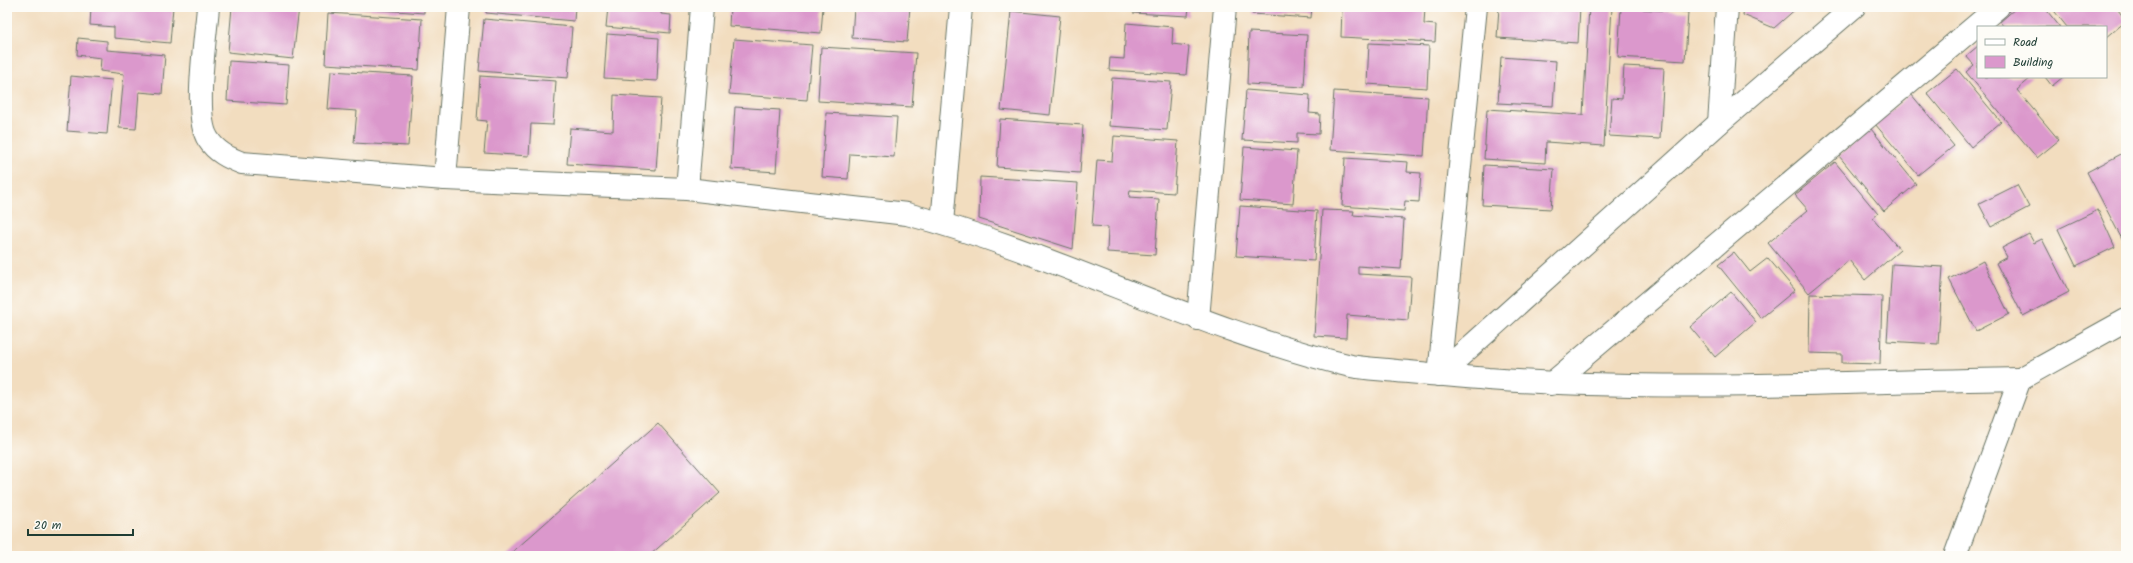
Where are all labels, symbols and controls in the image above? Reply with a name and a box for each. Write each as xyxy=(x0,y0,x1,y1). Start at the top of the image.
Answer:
legend xyxy=(1977,26,2107,78)
text: Road xyxy=(2013,33,2038,52)
text: Building xyxy=(2013,53,2053,72)
scale bar xyxy=(28,511,133,537)
text: 20 m xyxy=(34,516,62,535)

